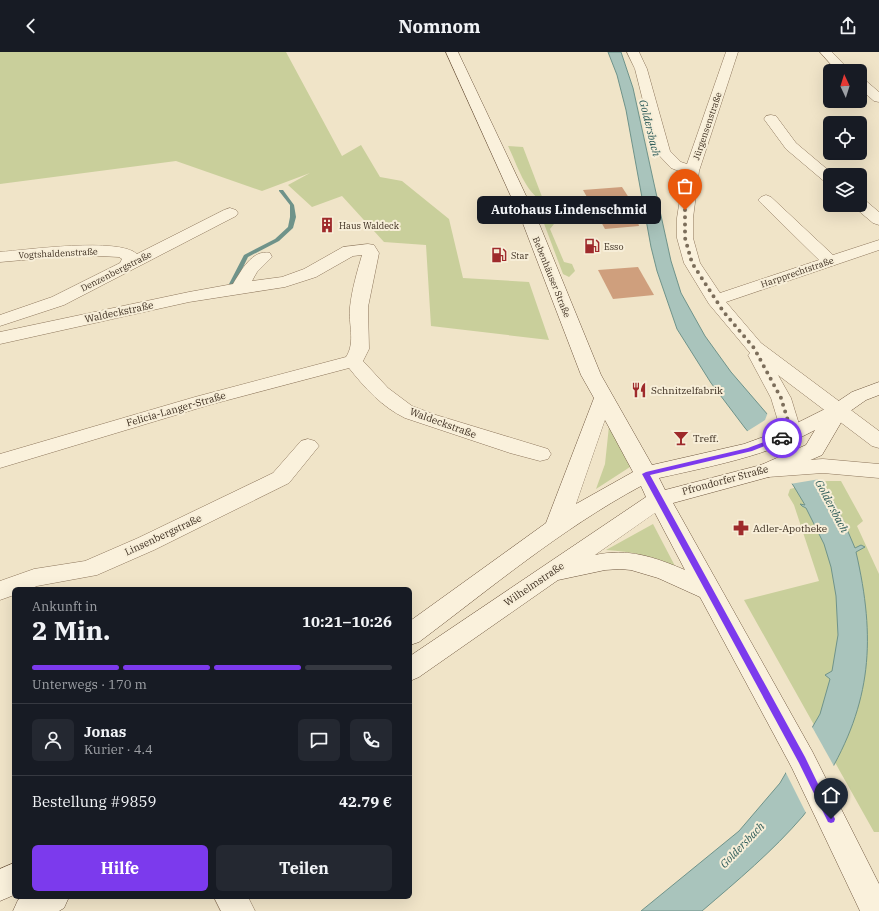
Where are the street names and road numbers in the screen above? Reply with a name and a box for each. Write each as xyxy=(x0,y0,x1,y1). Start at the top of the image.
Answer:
street label: Jürgensenstraße xyxy=(690,90,724,161)
street label: Bebenhäuser Straße xyxy=(531,235,573,319)
street label: Vogtshaldenstraße xyxy=(18,245,98,261)
street label: Denzenbergstraße xyxy=(79,248,153,294)
street label: Harpprechtstraße xyxy=(759,254,835,290)
street label: Waldeckstraße xyxy=(83,298,155,326)
street label: Felicia-Langer-Straße xyxy=(125,389,227,429)
street label: Waldeckstraße xyxy=(408,405,478,441)
street label: Pfrondorfer Straße xyxy=(680,462,770,498)
street label: Linsenbergstraße xyxy=(122,511,204,559)
street label: Wilhelmstraße xyxy=(501,559,567,609)

